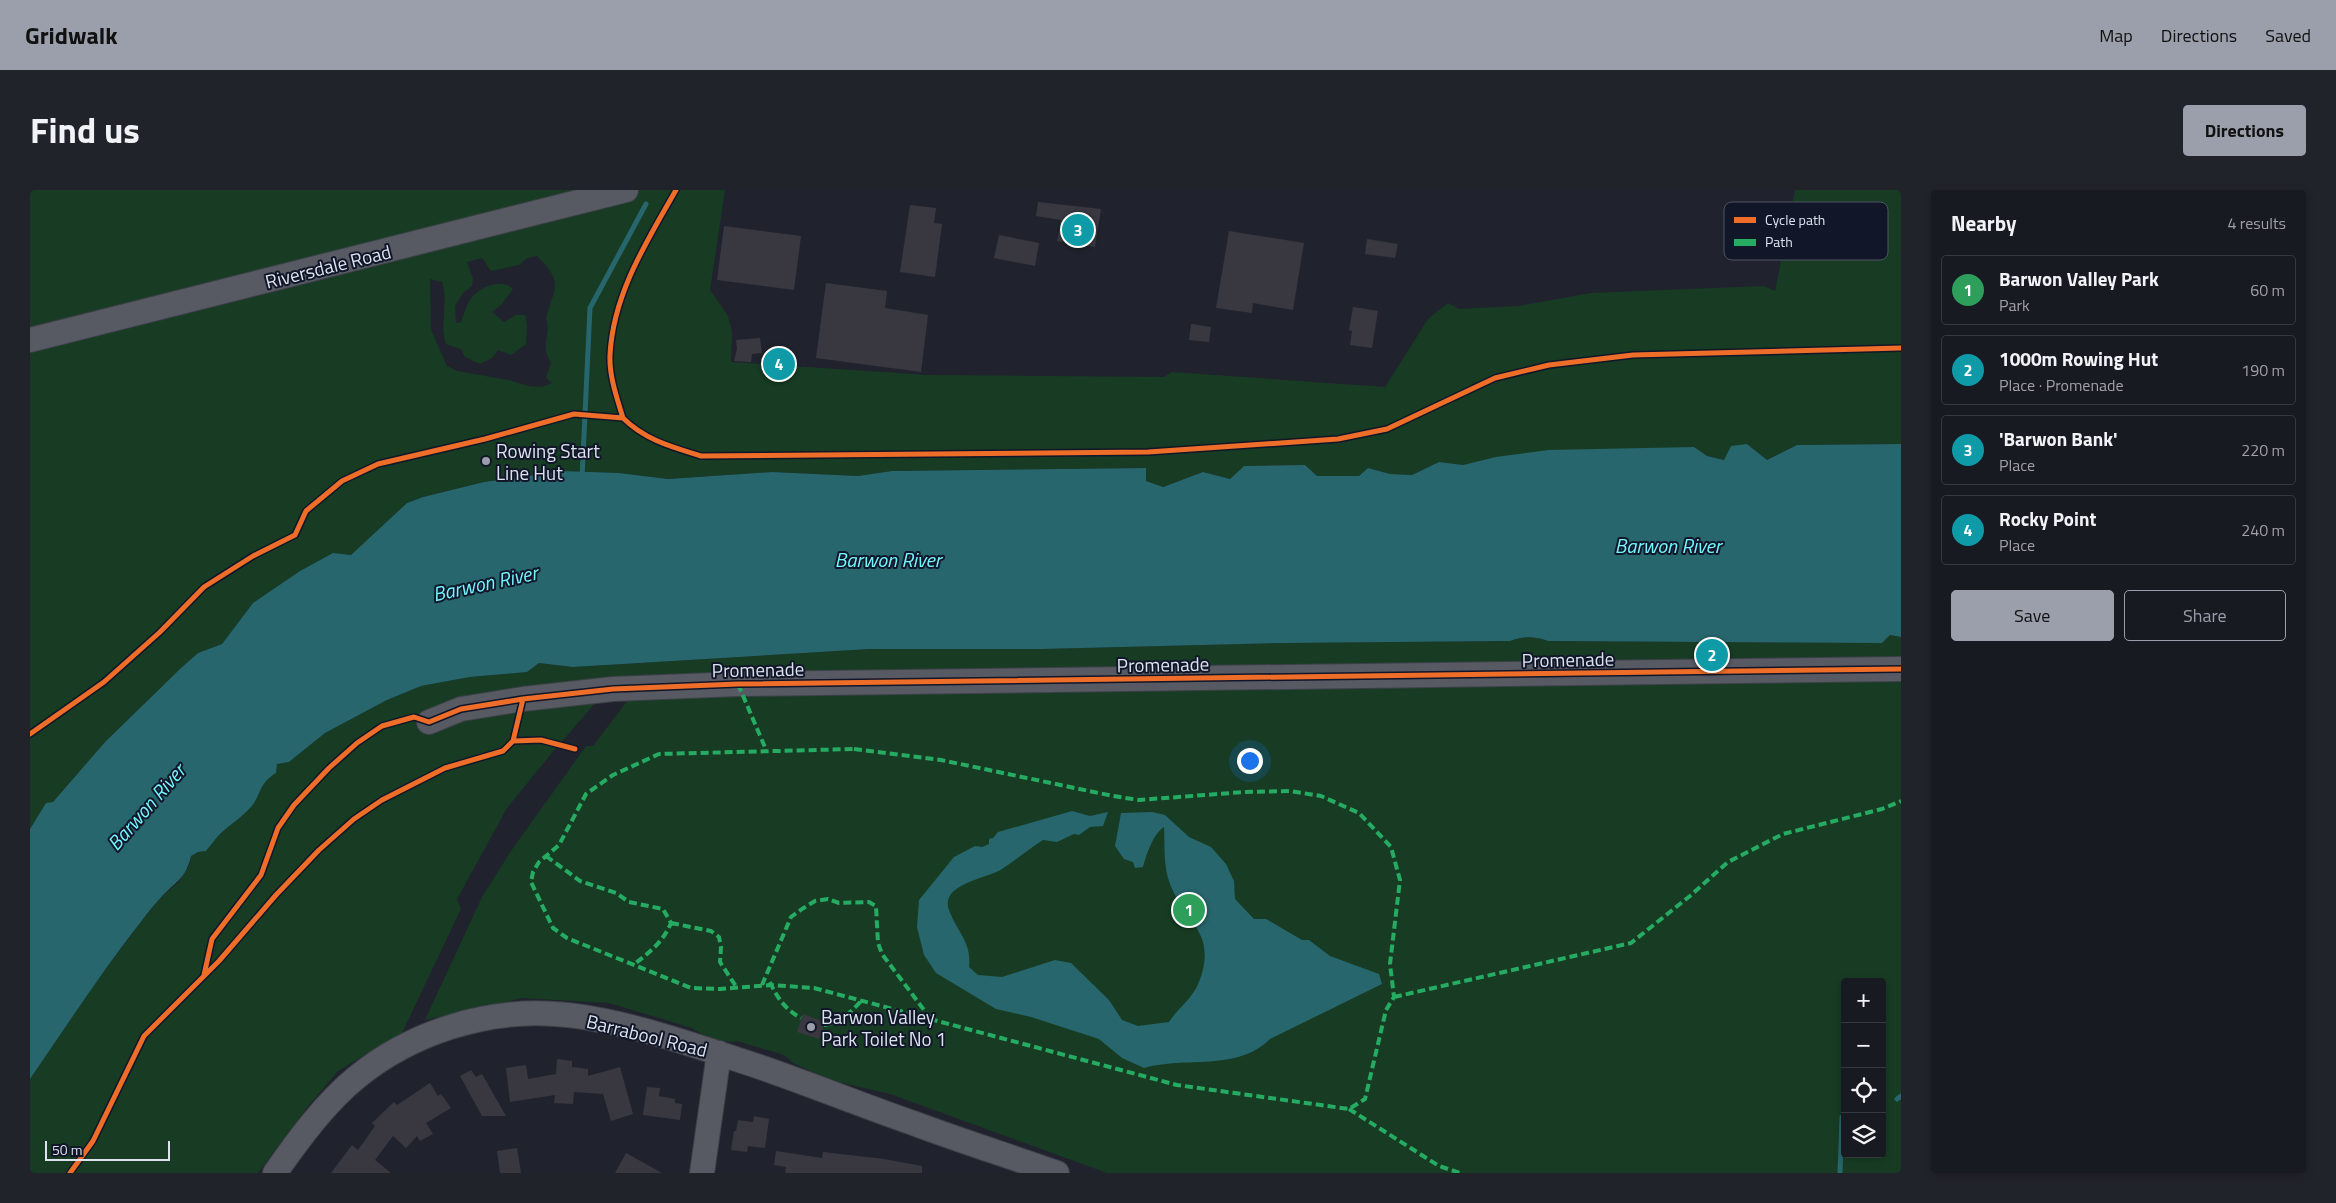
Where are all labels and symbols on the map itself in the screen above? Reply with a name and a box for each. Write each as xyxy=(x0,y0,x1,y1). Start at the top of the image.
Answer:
legend xyxy=(1724,202,1888,260)
text: Cycle path xyxy=(1765,209,1825,230)
pin: 3 xyxy=(1062,211,1094,249)
text: Path xyxy=(1765,231,1793,252)
street label: Riversdale Road xyxy=(262,236,394,296)
pin: 4 xyxy=(763,345,795,383)
place label: Rowing Start Line Hut xyxy=(496,436,600,487)
marker: Rowing Start Line Hut xyxy=(480,455,492,467)
water label: Barwon River xyxy=(1615,530,1724,561)
water label: Barwon River xyxy=(835,544,944,575)
water label: Barwon River xyxy=(430,556,543,609)
pin: 2 xyxy=(1696,636,1728,674)
street label: Promenade xyxy=(1521,644,1615,674)
street label: Promenade xyxy=(1116,649,1210,679)
street label: Promenade xyxy=(711,654,805,684)
your location xyxy=(1237,748,1263,774)
water label: Barwon River xyxy=(99,755,194,857)
pin: 1 xyxy=(1173,891,1205,929)
place label: Barwon Valley Park Toilet No 1 xyxy=(821,1002,946,1053)
street label: Barrabool Road xyxy=(584,1006,710,1064)
marker: Barwon Valley Park Toilet No 1 xyxy=(805,1021,817,1033)
scale bar xyxy=(45,1138,170,1161)

